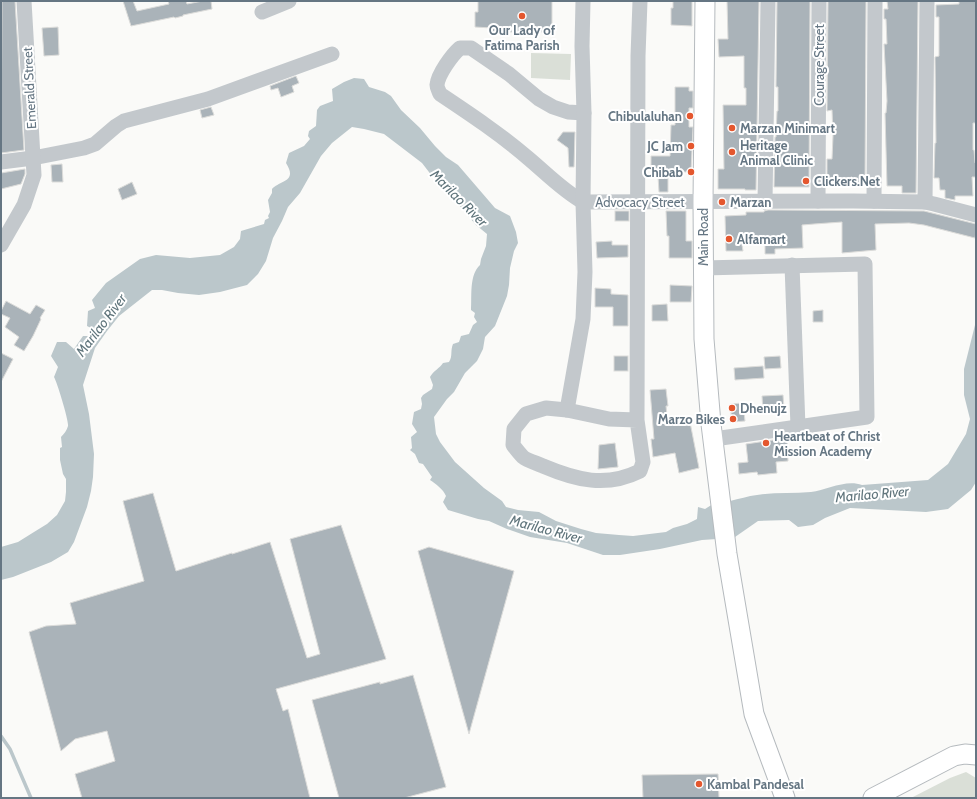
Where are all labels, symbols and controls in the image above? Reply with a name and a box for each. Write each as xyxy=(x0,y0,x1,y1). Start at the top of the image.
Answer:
marker: Our Lady of Fatima Parish xyxy=(517,11,527,21)
place label: Our Lady of Fatima Parish xyxy=(484,22,560,53)
street label: Courage Street xyxy=(811,24,827,106)
street label: Emerald Street xyxy=(19,46,39,129)
place label: Chibulaluhan xyxy=(608,108,682,124)
marker: Chibulaluhan xyxy=(685,111,695,121)
place label: Marzan Minimart xyxy=(740,120,835,136)
marker: Marzan Minimart xyxy=(727,123,737,133)
place label: Heritage Animal Clinic xyxy=(740,137,813,168)
place label: JC Jam xyxy=(646,138,683,154)
marker: JC Jam xyxy=(686,141,696,151)
marker: Heritage Animal Clinic xyxy=(727,147,737,157)
place label: Chibab xyxy=(643,164,684,180)
water label: Marilao River xyxy=(426,165,492,231)
marker: Chibab xyxy=(686,167,696,177)
place label: Clickers.Net xyxy=(814,173,880,189)
marker: Clickers.Net xyxy=(801,176,811,186)
street label: Advocacy Street xyxy=(595,194,685,210)
place label: Marzan xyxy=(730,194,771,210)
marker: Marzan xyxy=(717,197,727,207)
street label: Main Road xyxy=(695,208,711,266)
place label: Alfamart xyxy=(737,231,786,247)
marker: Alfamart xyxy=(724,234,734,244)
water label: Marilao River xyxy=(71,290,131,361)
place label: Dhenujz xyxy=(740,400,787,416)
marker: Dhenujz xyxy=(727,403,737,413)
place label: Marzo Bikes xyxy=(658,411,725,427)
marker: Marzo Bikes xyxy=(728,414,738,424)
place label: Heartbeat of Christ Mission Academy xyxy=(774,428,881,459)
marker: Heartbeat of Christ Mission Academy xyxy=(761,438,771,448)
water label: Marilao River xyxy=(834,482,910,506)
water label: Marilao River xyxy=(507,511,585,547)
place label: Kambal Pandesal xyxy=(707,776,804,792)
marker: Kambal Pandesal xyxy=(694,779,704,789)

